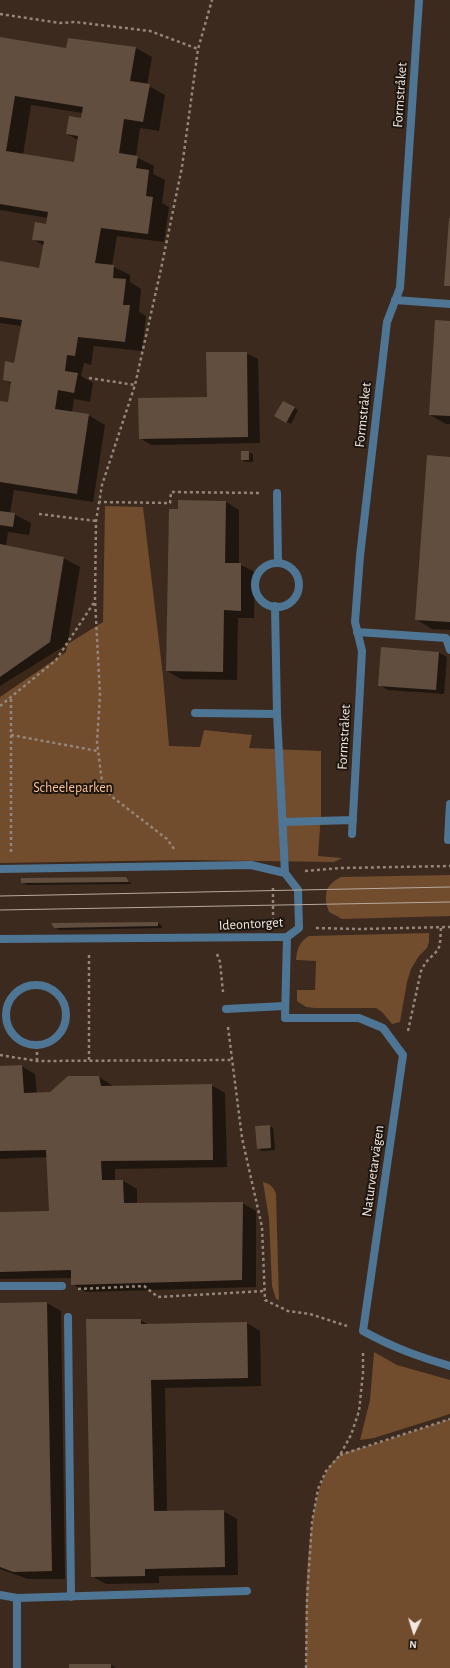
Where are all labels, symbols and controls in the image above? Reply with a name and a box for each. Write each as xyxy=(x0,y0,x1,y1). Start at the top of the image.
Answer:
street label: Formstråket xyxy=(389,62,411,128)
street label: Formstråket xyxy=(351,381,375,449)
street label: Formstråket xyxy=(334,704,354,770)
park label: Scheeleparken xyxy=(33,780,113,796)
street label: Ideontorget xyxy=(218,914,284,934)
street label: Naturvetarvägen xyxy=(358,1124,388,1218)
north arrow xyxy=(394,1612,434,1652)
text: N xyxy=(409,1639,417,1650)

